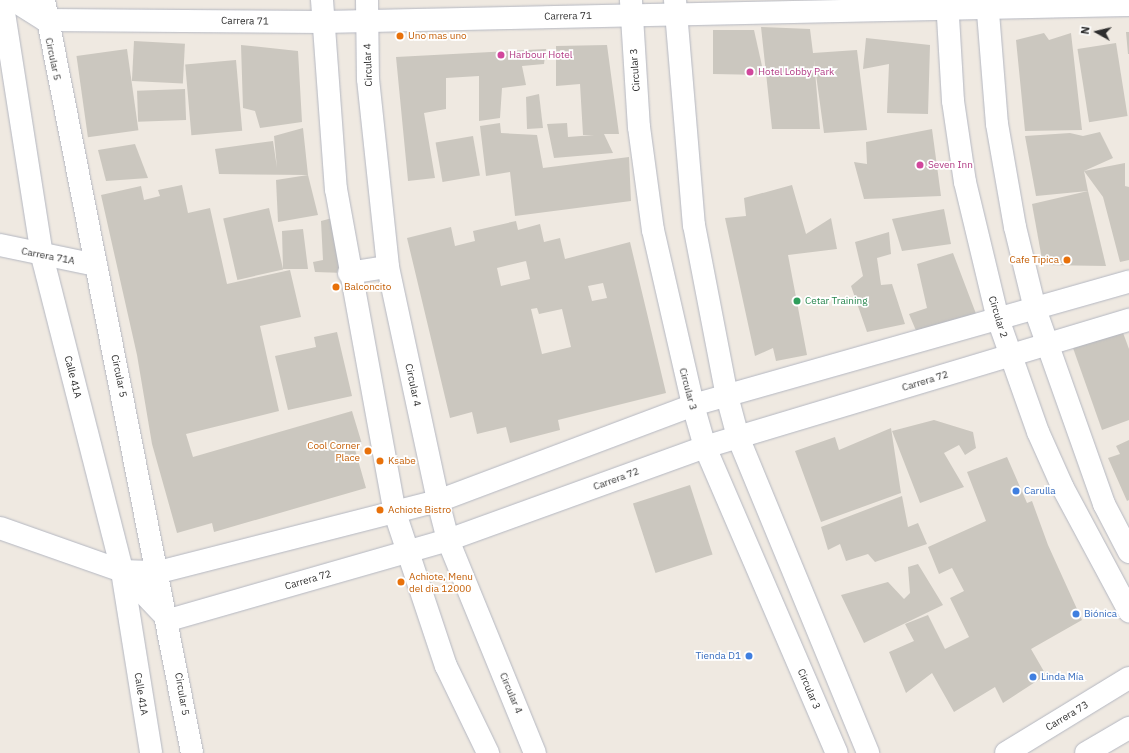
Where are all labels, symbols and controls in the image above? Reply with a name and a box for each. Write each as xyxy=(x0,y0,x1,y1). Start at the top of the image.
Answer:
street label: Carrera 71 xyxy=(544,10,592,22)
north arrow xyxy=(1077,12,1117,52)
street label: Carrera 71 xyxy=(221,15,269,27)
text: N xyxy=(1078,25,1093,35)
place label: Uno mas uno xyxy=(408,30,467,42)
marker: Uno mas uno xyxy=(395,31,405,41)
street label: Circular 5 xyxy=(43,37,63,81)
street label: Circular 4 xyxy=(361,43,375,87)
street label: Circular 3 xyxy=(628,48,642,92)
place label: Harbour Hotel xyxy=(509,49,573,61)
marker: Harbour Hotel xyxy=(496,50,506,60)
place label: Hotel Lobby Park xyxy=(758,66,834,78)
marker: Hotel Lobby Park xyxy=(745,67,755,77)
place label: Seven Inn xyxy=(928,159,973,171)
marker: Seven Inn xyxy=(915,160,925,170)
street label: Carrera 71A xyxy=(20,245,76,267)
place label: Cafe Tipica xyxy=(1010,254,1059,266)
marker: Cafe Tipica xyxy=(1062,255,1072,265)
place label: Balconcito xyxy=(344,281,391,293)
marker: Balconcito xyxy=(331,282,341,292)
place label: Cetar Training xyxy=(805,295,867,307)
street label: Circular 2 xyxy=(986,295,1010,339)
marker: Cetar Training xyxy=(792,296,802,306)
street label: Circular 5 xyxy=(109,354,129,398)
street label: Calle 41A xyxy=(62,355,84,399)
street label: Circular 4 xyxy=(403,363,423,407)
street label: Circular 3 xyxy=(677,367,699,411)
street label: Carrera 72 xyxy=(900,368,950,394)
place label: Cool Corner Place xyxy=(307,439,360,462)
marker: Cool Corner Place xyxy=(363,446,373,456)
place label: Ksabe xyxy=(388,455,416,467)
marker: Ksabe xyxy=(375,456,385,466)
street label: Carrera 72 xyxy=(592,465,640,493)
place label: Carulla xyxy=(1024,485,1056,497)
marker: Carulla xyxy=(1011,486,1021,496)
place label: Achiote Bistro xyxy=(388,504,451,516)
marker: Achiote Bistro xyxy=(375,505,385,515)
street label: Carrera 72 xyxy=(283,568,333,592)
place label: Achiote, Menu del dia 12000 xyxy=(409,570,473,594)
marker: Achiote, Menu del dia 12000 xyxy=(396,577,406,587)
place label: Biónica xyxy=(1084,608,1117,620)
marker: Biónica xyxy=(1071,609,1081,619)
place label: Tienda D1 xyxy=(695,650,741,662)
marker: Tienda D1 xyxy=(744,651,754,661)
street label: Circular 3 xyxy=(795,667,823,711)
street label: Circular 4 xyxy=(497,671,525,715)
place label: Linda Mía xyxy=(1041,671,1084,683)
street label: Calle 41A xyxy=(132,672,150,716)
street label: Circular 5 xyxy=(172,672,192,716)
marker: Linda Mía xyxy=(1028,672,1038,682)
street label: Carrera 73 xyxy=(1043,699,1091,733)

